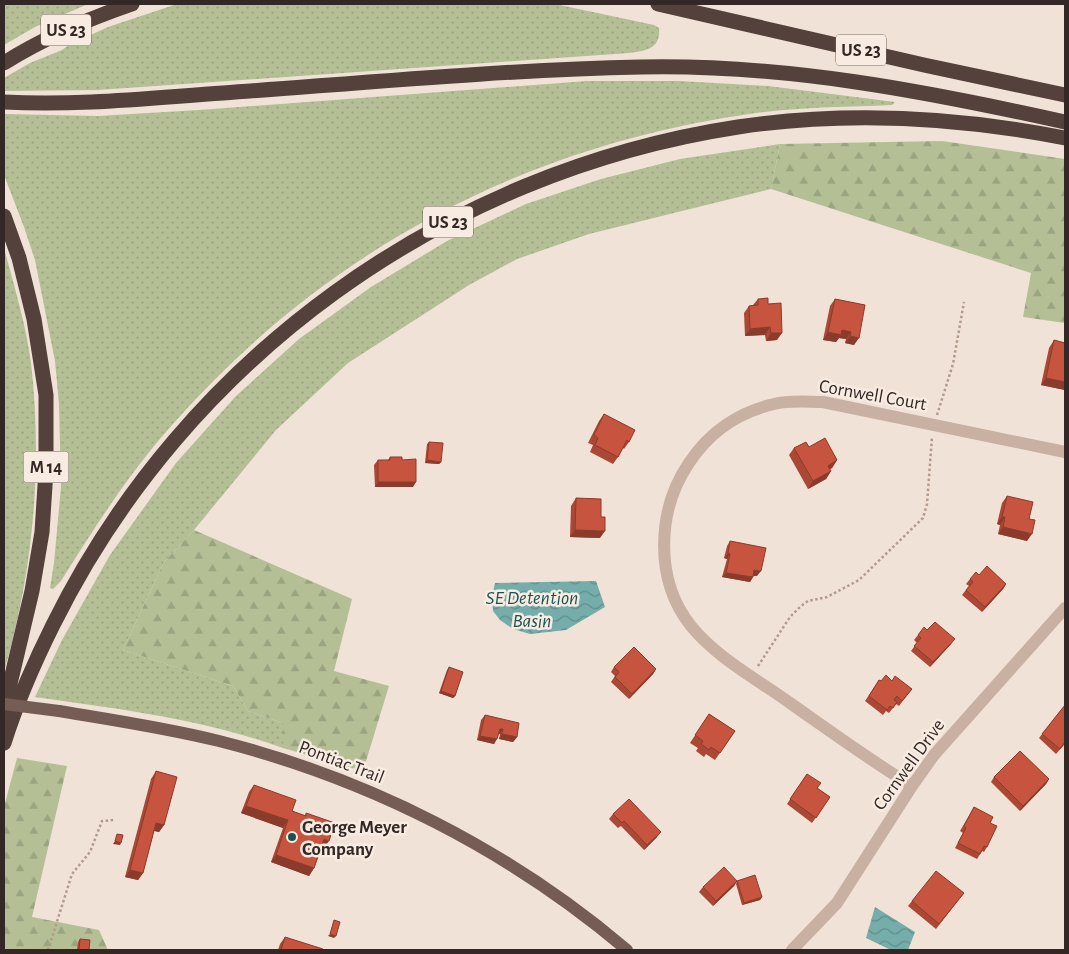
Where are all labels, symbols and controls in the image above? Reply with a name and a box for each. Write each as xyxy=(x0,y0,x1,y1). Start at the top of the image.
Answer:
road number: US 23 xyxy=(41,14,91,46)
road number: US 23 xyxy=(836,34,886,66)
road number: US 23 xyxy=(423,206,473,238)
street label: Cornwell Court xyxy=(818,377,928,414)
road number: M 14 xyxy=(23,452,68,482)
water label: SE Detention Basin xyxy=(486,588,578,631)
street label: Cornwell Drive xyxy=(870,716,949,814)
street label: Pontiac Trail xyxy=(296,737,387,787)
place label: George Meyer Company xyxy=(302,818,407,859)
marker: George Meyer Company xyxy=(286,831,298,843)

